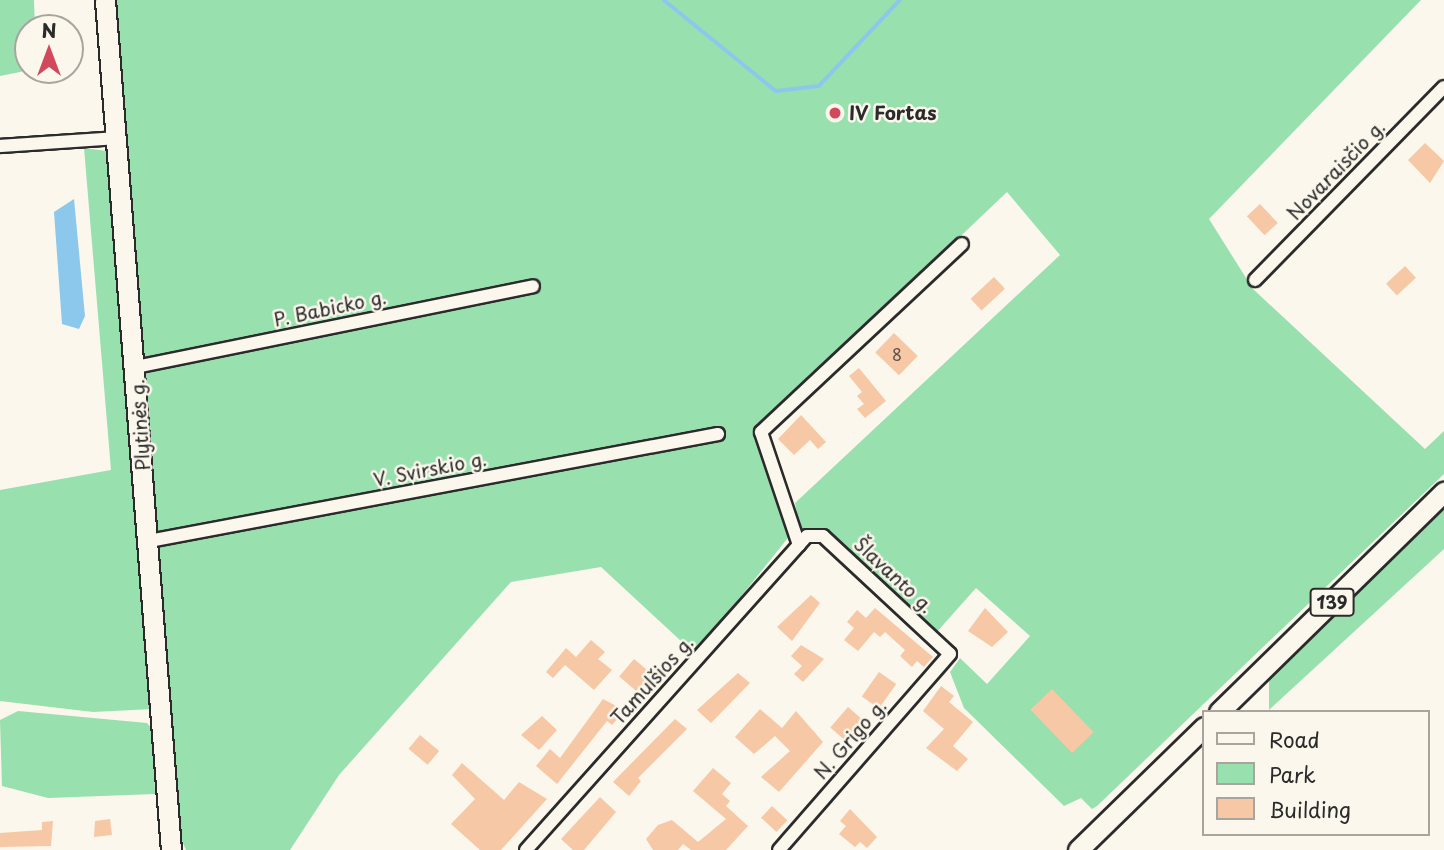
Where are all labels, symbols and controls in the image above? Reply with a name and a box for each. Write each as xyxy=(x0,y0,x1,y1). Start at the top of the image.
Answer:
north arrow xyxy=(14,14,84,84)
text: N xyxy=(41,16,57,44)
place label: IV Fortas xyxy=(849,102,937,124)
marker: IV Fortas xyxy=(827,105,843,121)
street label: Novaraisčio g. xyxy=(1283,115,1389,225)
street label: P. Babicko g. xyxy=(270,285,390,331)
house number: 8 xyxy=(892,344,902,364)
street label: Plytinės g. xyxy=(125,378,155,472)
street label: V. Svirskio g. xyxy=(371,447,489,491)
street label: Šlavanto g. xyxy=(849,532,939,618)
road number: 139 xyxy=(1309,588,1355,616)
street label: Tamulšios g. xyxy=(606,631,698,729)
street label: N. Grigo g. xyxy=(809,694,891,784)
legend xyxy=(1202,710,1430,836)
text: Road xyxy=(1269,723,1320,755)
text: Park xyxy=(1269,758,1316,790)
text: Building xyxy=(1269,793,1351,825)

